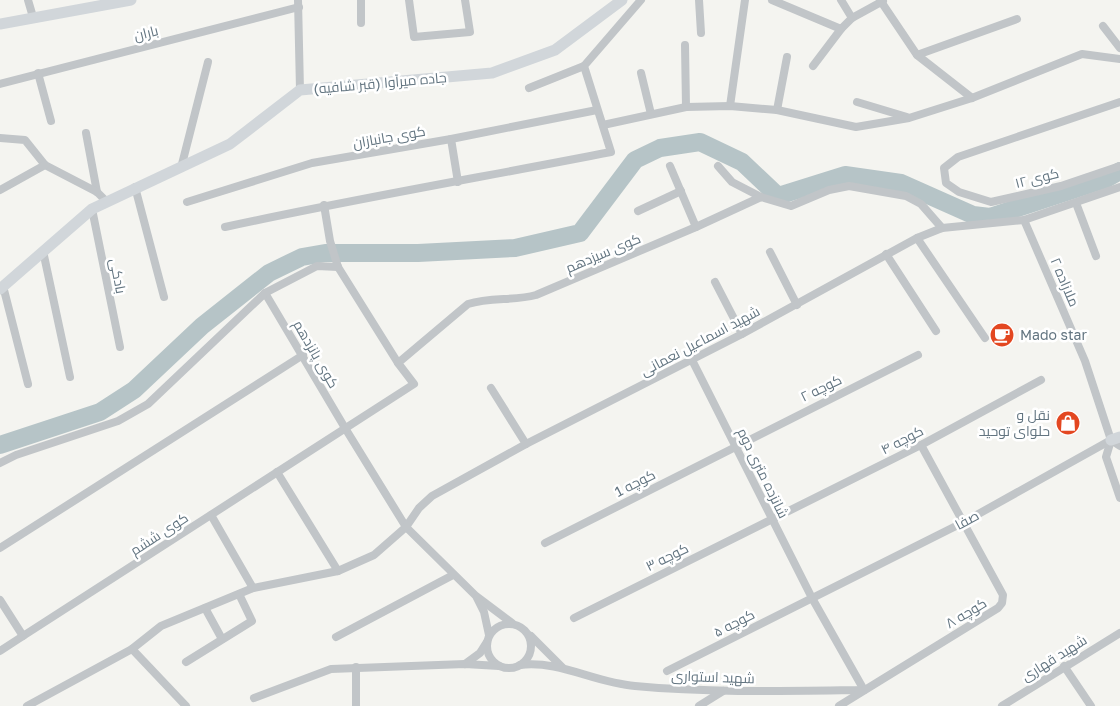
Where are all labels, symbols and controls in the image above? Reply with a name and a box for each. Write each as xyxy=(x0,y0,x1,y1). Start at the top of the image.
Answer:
street label: باران xyxy=(132,21,160,44)
street label: جاده میرآوا (قبر شافیه) xyxy=(313,68,447,97)
street label: کوی جانبازان xyxy=(351,122,427,151)
street label: کوی ۱۲ xyxy=(1013,164,1061,191)
street label: کوی سیزدهم xyxy=(563,229,644,278)
street label: ملازاده ۲ xyxy=(1048,255,1083,309)
street label: بادکی xyxy=(107,257,130,295)
street label: شهید اسماعیل نعمانی xyxy=(637,302,762,379)
street label: کوی پانزدهم xyxy=(288,317,343,392)
cafe icon: Mado star xyxy=(989,322,1015,348)
place label: Mado star xyxy=(1020,326,1087,343)
street label: کوچه ۲ xyxy=(797,370,845,407)
place label: نقل و حلوای توحید xyxy=(979,406,1050,439)
shop icon: نقل و حلوای توحید xyxy=(1055,410,1081,436)
street label: کوچه ۴ xyxy=(878,422,927,459)
street label: شانزده متری دوم xyxy=(732,425,793,522)
street label: کوچه 1 xyxy=(612,465,659,502)
street label: صفا xyxy=(952,506,982,533)
street label: کوی ششم xyxy=(127,509,192,560)
street label: کوچه ۳ xyxy=(643,539,692,576)
street label: کوچه ۸ xyxy=(942,594,990,633)
street label: کوچه ۵ xyxy=(710,605,758,642)
street label: شهید قهاری xyxy=(1018,631,1090,684)
street label: شهید استواری xyxy=(671,667,755,686)

